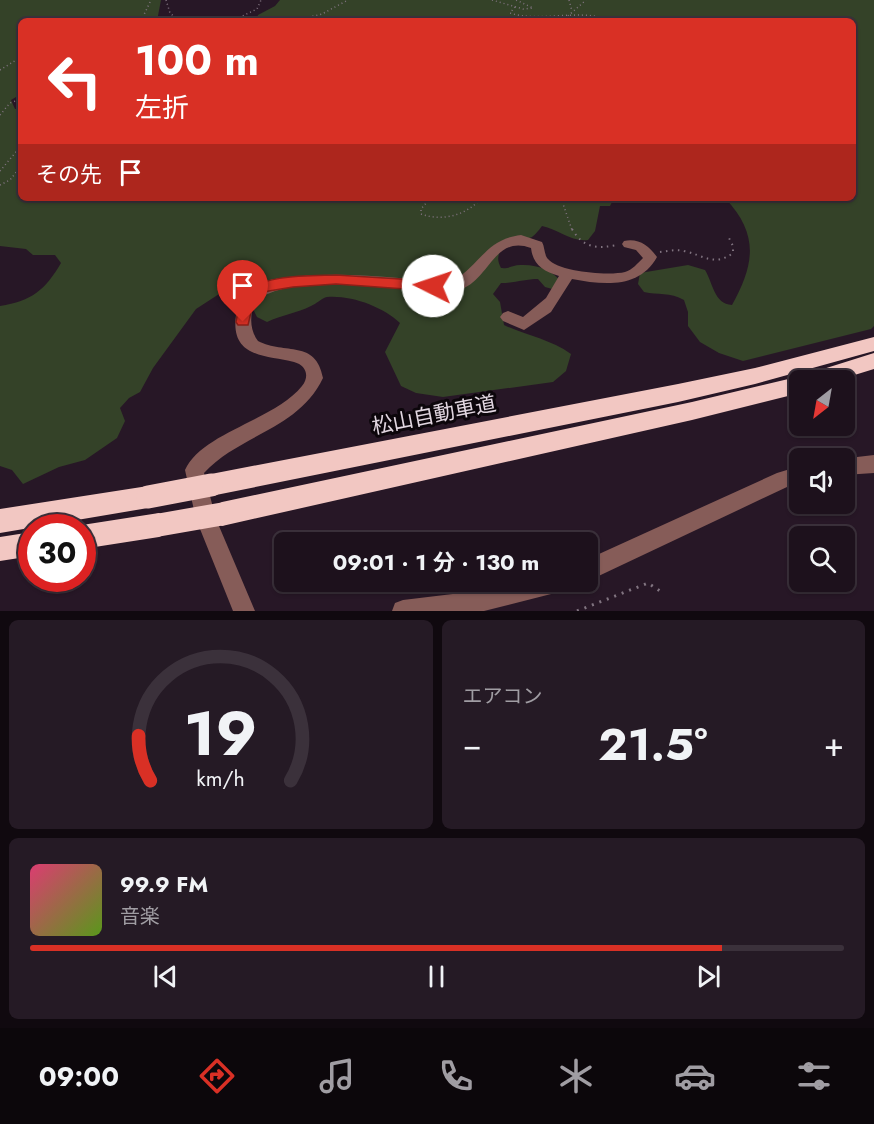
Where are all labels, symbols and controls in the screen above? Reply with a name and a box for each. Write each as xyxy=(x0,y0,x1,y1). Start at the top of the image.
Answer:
text: 100 m xyxy=(135,30,259,91)
icon: left xyxy=(36,42,114,120)
text: 左折 xyxy=(135,88,189,127)
icon: arrive xyxy=(114,156,147,189)
text: その先 xyxy=(36,158,102,190)
position arrow xyxy=(401,254,465,318)
pin xyxy=(217,260,268,322)
icon: arrive xyxy=(226,269,259,302)
north arrow xyxy=(789,370,855,436)
map controls xyxy=(789,370,855,592)
street label: 松山自動車道 xyxy=(369,388,499,442)
button: sound xyxy=(789,448,855,514)
speed limit sign: 30 xyxy=(18,514,96,592)
button: search xyxy=(789,526,855,592)
text: 09:01 · 1 分 · 130 m xyxy=(333,546,539,578)
text: エアコン xyxy=(463,682,543,711)
text: 19 xyxy=(184,688,257,778)
text: 21.5° xyxy=(598,712,708,777)
text: − xyxy=(463,721,482,768)
text: + xyxy=(824,721,844,768)
text: km/h xyxy=(197,764,245,795)
text: 99.9 FM xyxy=(120,868,208,900)
text: 音楽 xyxy=(120,902,160,931)
icon: previous xyxy=(149,960,182,993)
icon: pause xyxy=(420,960,453,993)
icon: next xyxy=(692,960,725,993)
icon: directions xyxy=(196,1055,238,1097)
icon: music xyxy=(316,1055,358,1097)
icon: phone xyxy=(435,1055,477,1097)
icon: climate xyxy=(555,1055,597,1097)
icon: car xyxy=(674,1055,716,1097)
icon: filters xyxy=(793,1055,835,1097)
text: 09:00 xyxy=(39,1057,119,1096)

